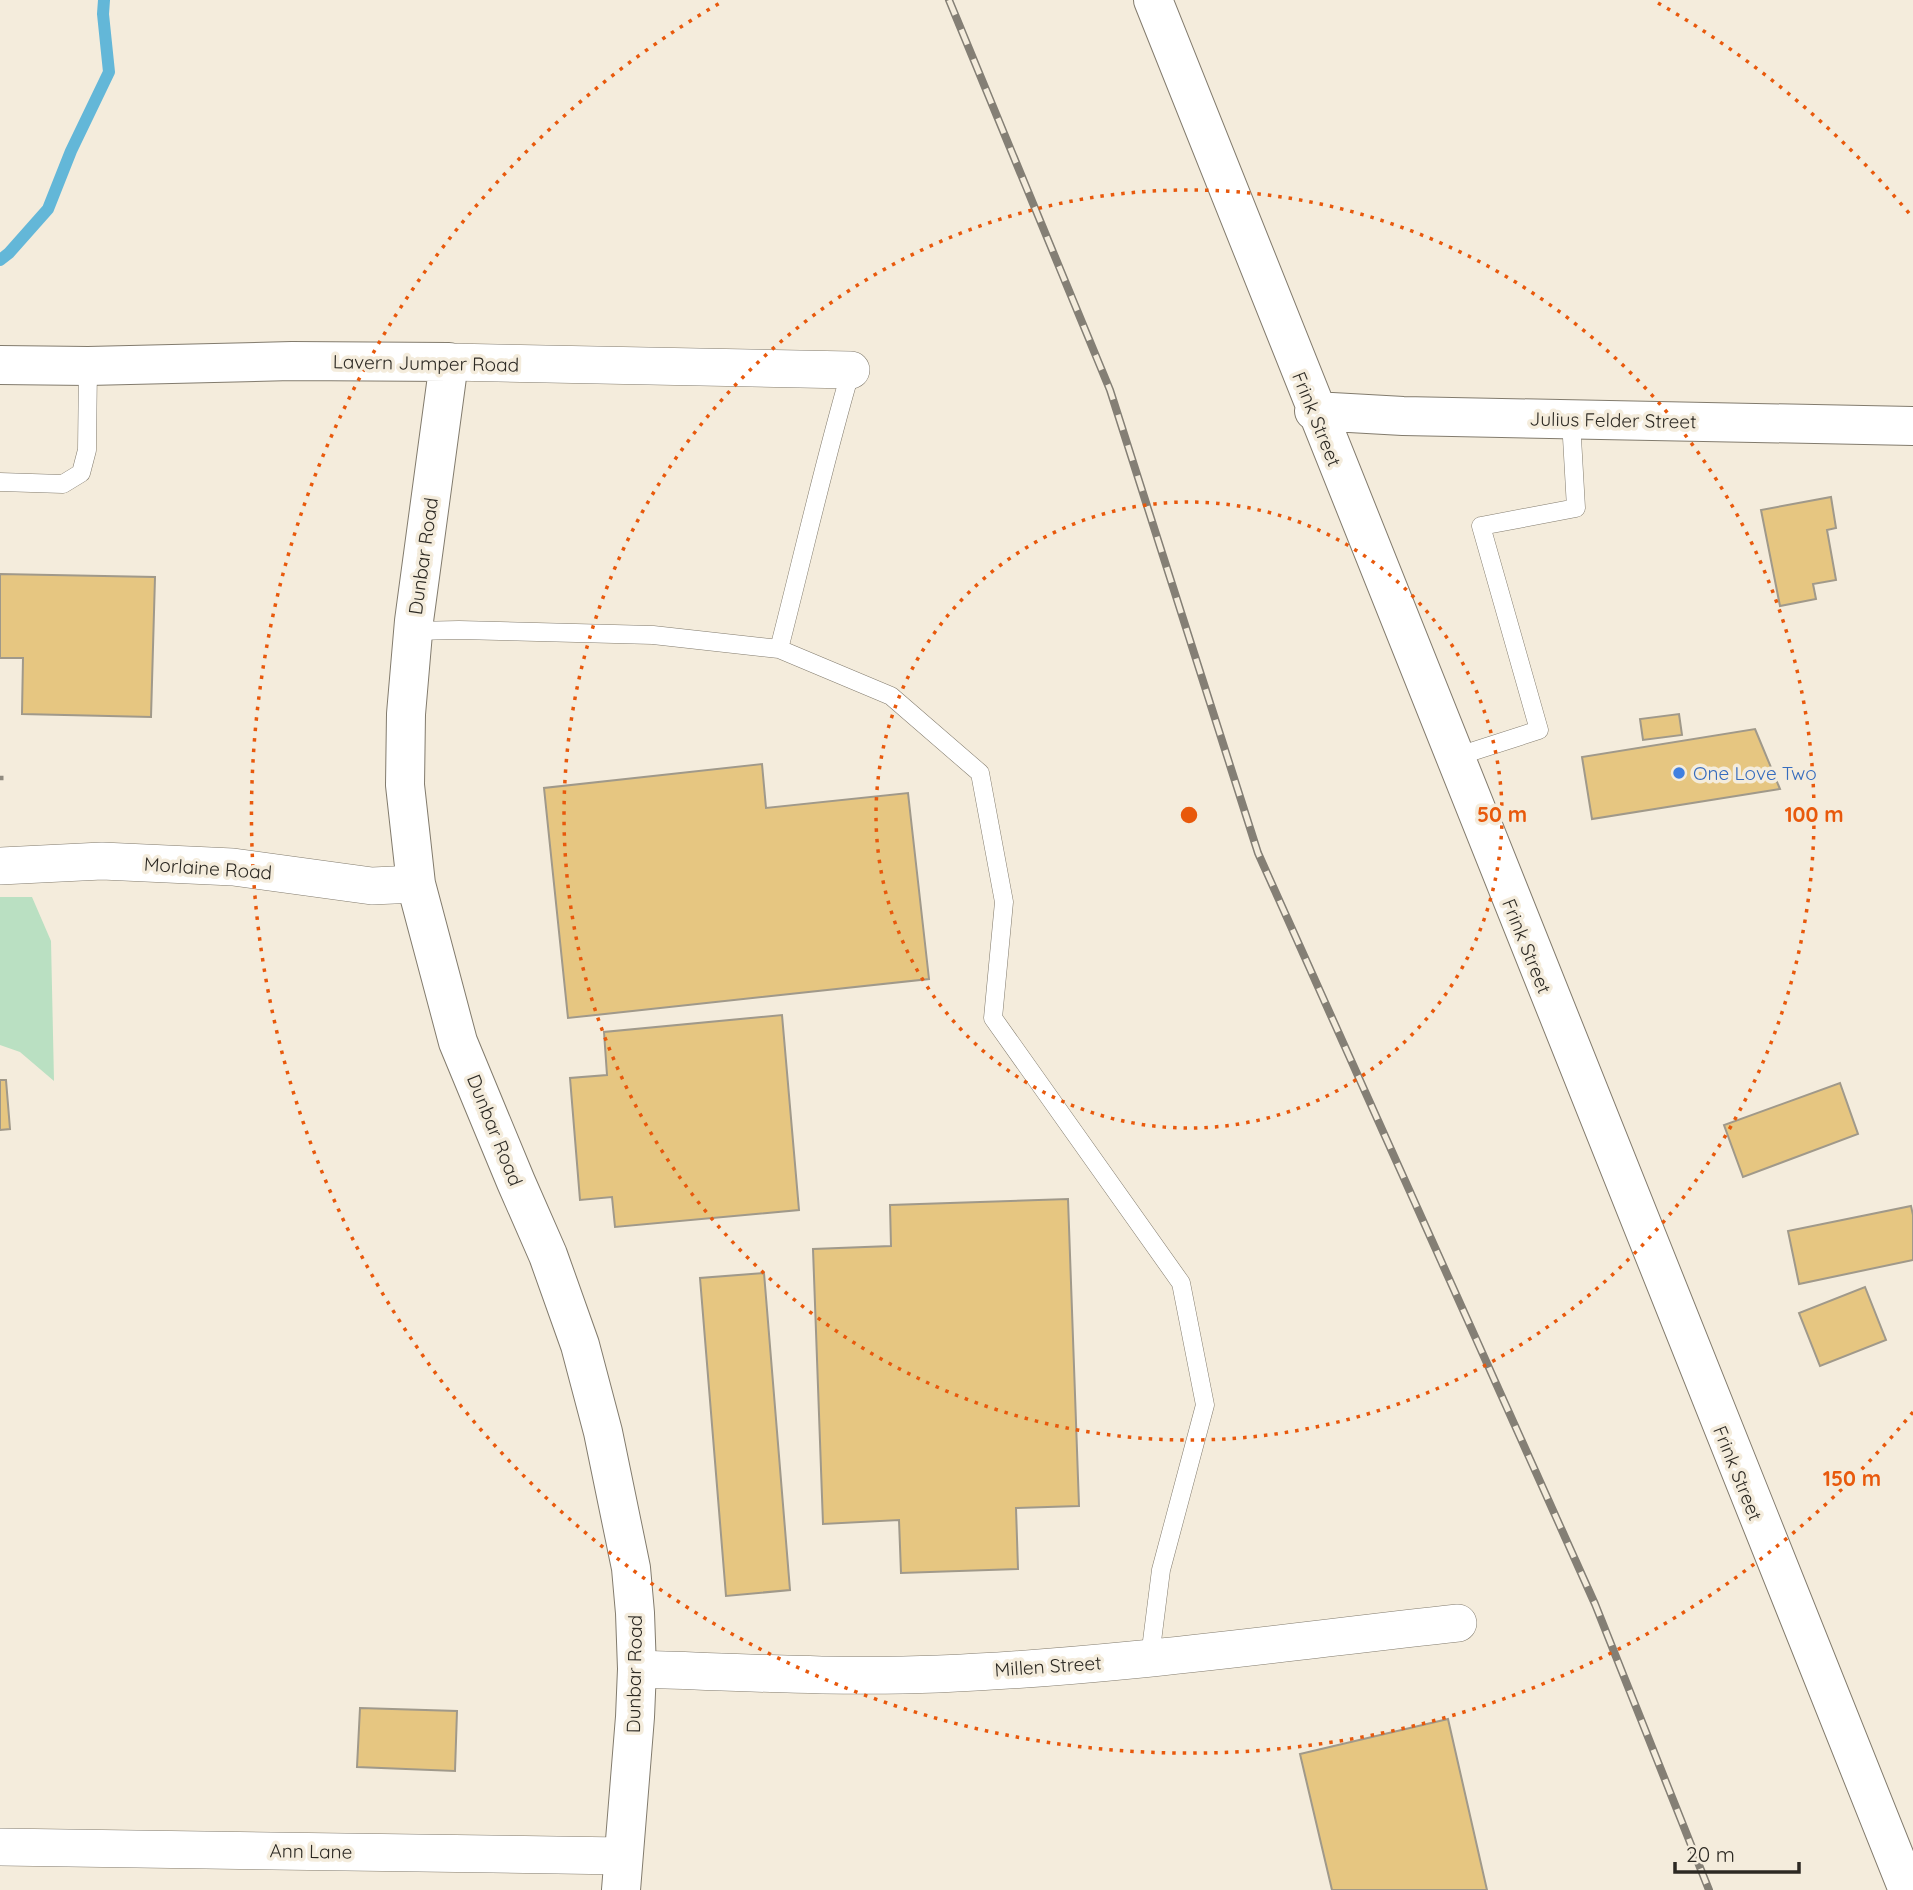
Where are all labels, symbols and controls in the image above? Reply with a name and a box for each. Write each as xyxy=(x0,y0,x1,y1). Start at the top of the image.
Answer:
street label: Lavern Jumper Road xyxy=(333,349,519,377)
street label: Frink Street xyxy=(1287,368,1347,470)
street label: Julius Felder Street xyxy=(1529,407,1697,433)
street label: Dunbar Road xyxy=(403,496,443,616)
place label: One Love Two xyxy=(1693,761,1817,785)
marker: One Love Two xyxy=(1671,765,1687,781)
text: 50 m xyxy=(1477,801,1527,827)
text: 100 m xyxy=(1784,801,1844,827)
centre of rings xyxy=(1177,803,1201,827)
street label: Morlaine Road xyxy=(143,852,273,884)
street label: Frink Street xyxy=(1497,895,1557,997)
street label: Dunbar Road xyxy=(462,1071,528,1189)
street label: Frink Street xyxy=(1708,1422,1768,1524)
text: 150 m xyxy=(1823,1465,1881,1491)
street label: Dunbar Road xyxy=(621,1615,647,1733)
street label: Millen Street xyxy=(994,1650,1102,1682)
scale bar xyxy=(1675,1830,1799,1874)
street label: Ann Lane xyxy=(269,1838,353,1864)
text: 20 m xyxy=(1686,1841,1735,1867)

